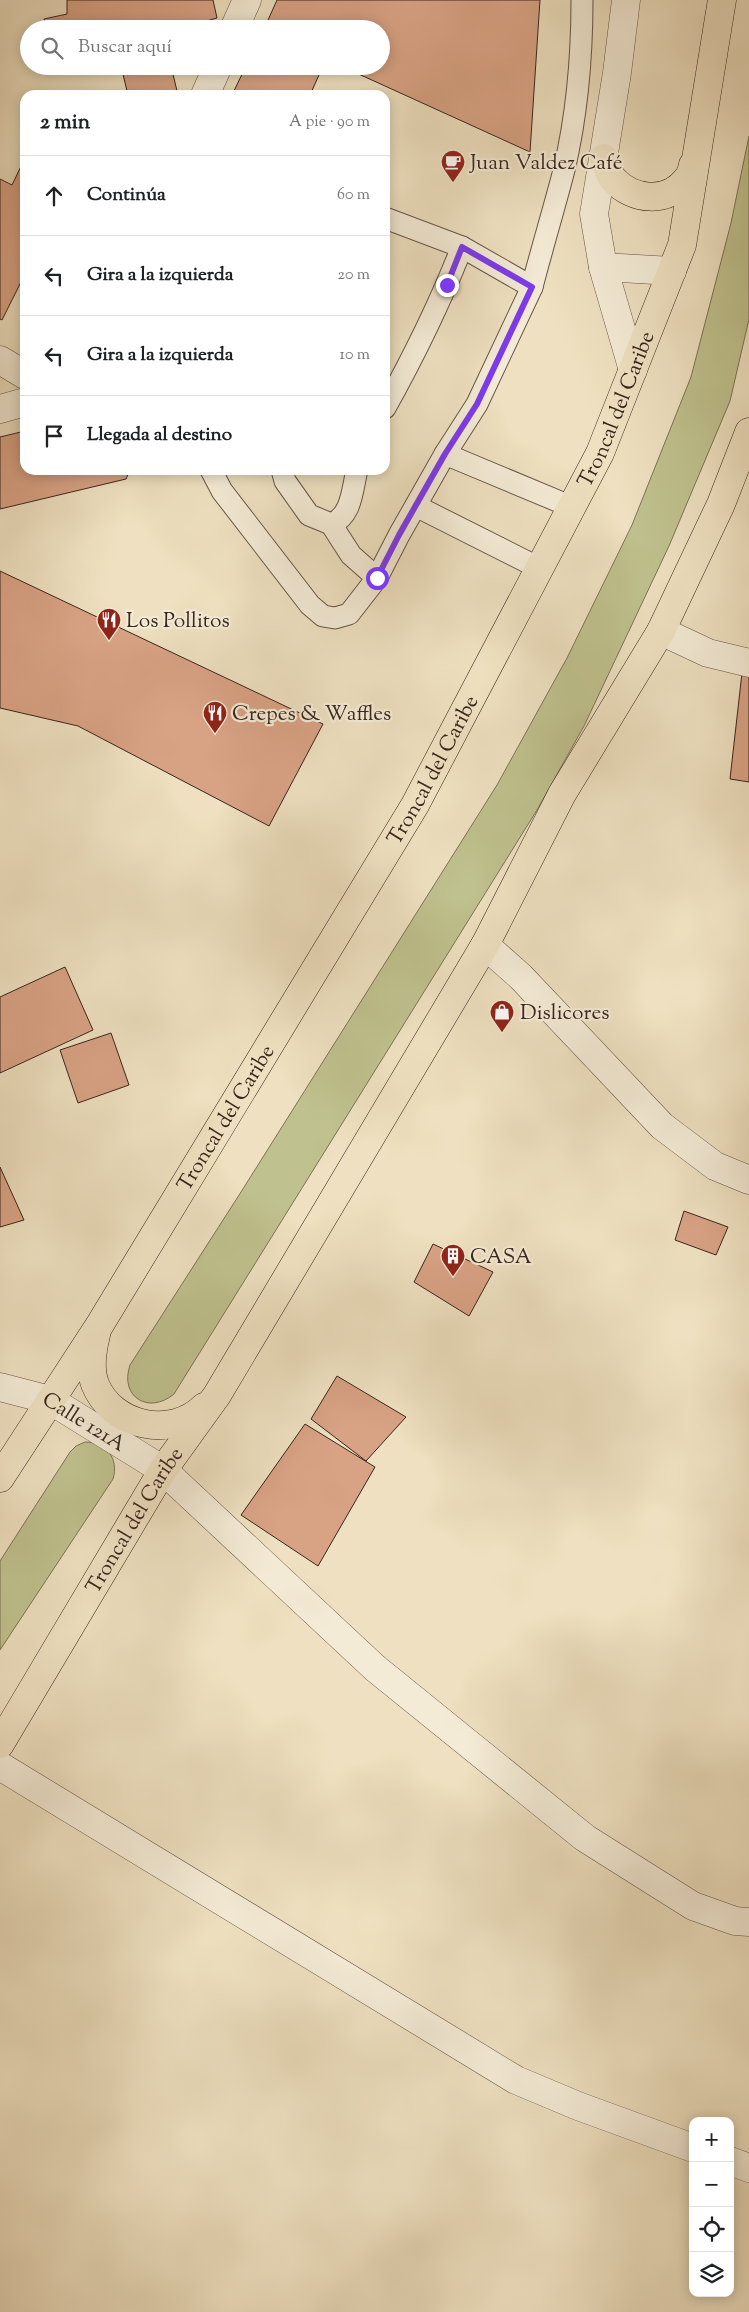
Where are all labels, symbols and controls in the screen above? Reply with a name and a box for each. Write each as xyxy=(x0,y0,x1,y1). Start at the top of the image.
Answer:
search box xyxy=(20,20,390,75)
icon: search xyxy=(38,34,66,62)
text: Buscar aquí xyxy=(78,34,172,61)
text: 2 min xyxy=(40,108,90,138)
text: A pie · 90 m xyxy=(289,111,370,134)
cafe icon: Juan Valdez Café xyxy=(440,149,466,183)
place label: Juan Valdez Café xyxy=(469,149,623,179)
icon: ahead xyxy=(40,182,68,210)
text: Continúa xyxy=(87,182,166,209)
text: 60 m xyxy=(337,184,370,207)
icon: left xyxy=(40,262,68,290)
text: Gira a la izquierda xyxy=(87,262,233,289)
text: 20 m xyxy=(337,264,370,287)
route end xyxy=(436,274,459,297)
street label: Troncal del Caribe xyxy=(571,327,663,493)
icon: left xyxy=(40,342,68,370)
text: Gira a la izquierda xyxy=(87,342,233,369)
text: 10 m xyxy=(340,344,370,367)
icon: arrive xyxy=(40,422,68,450)
text: Llegada al destino xyxy=(87,422,232,449)
route start xyxy=(366,567,389,590)
restaurant icon: Los Pollitos xyxy=(96,607,122,641)
place label: Los Pollitos xyxy=(126,607,230,637)
street label: Troncal del Caribe xyxy=(381,690,487,852)
restaurant icon: Crepes & Waffles xyxy=(202,700,228,734)
place label: Crepes & Waffles xyxy=(232,700,391,730)
shop icon: Dislicores xyxy=(489,999,515,1033)
place label: Dislicores xyxy=(520,999,609,1029)
street label: Troncal del Caribe xyxy=(171,1040,283,1198)
building icon: CASA xyxy=(440,1243,466,1277)
place label: CASA xyxy=(470,1243,532,1273)
street label: Calle 121A xyxy=(36,1386,131,1460)
street label: Troncal del Caribe xyxy=(80,1442,192,1600)
map controls xyxy=(689,2117,734,2297)
button: + xyxy=(689,2117,734,2162)
button: − xyxy=(689,2162,734,2207)
button: locate xyxy=(689,2207,734,2252)
button: layers xyxy=(689,2252,734,2297)

